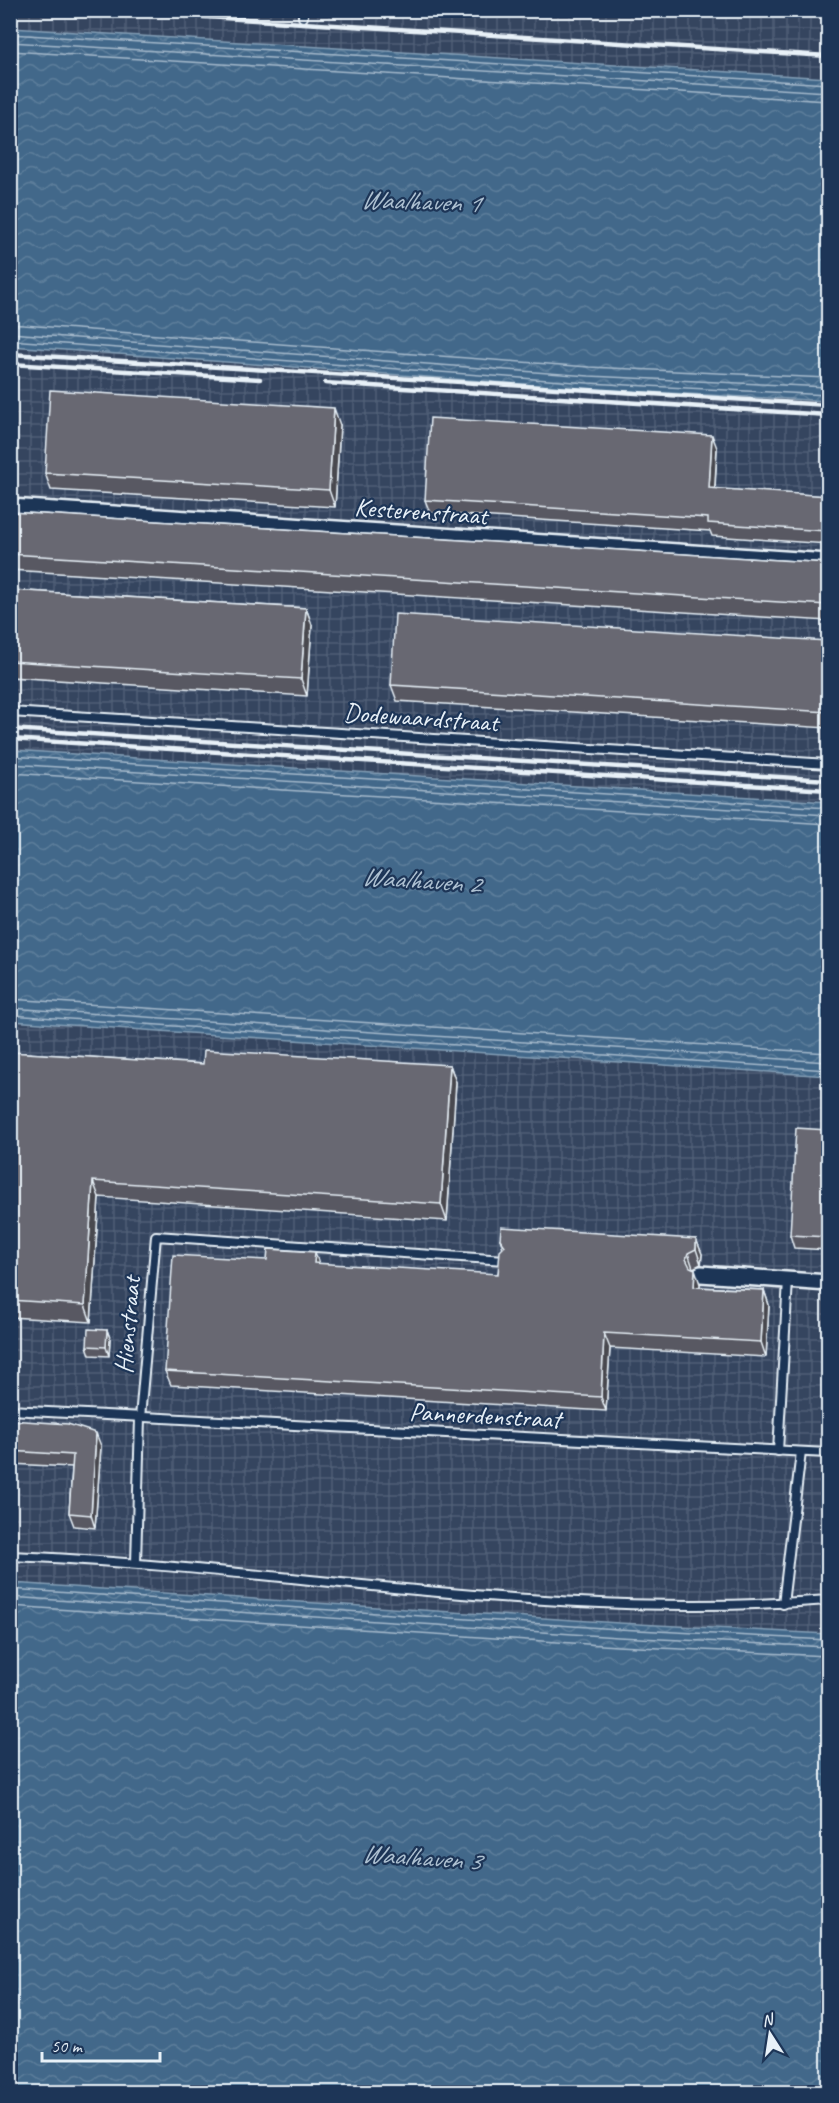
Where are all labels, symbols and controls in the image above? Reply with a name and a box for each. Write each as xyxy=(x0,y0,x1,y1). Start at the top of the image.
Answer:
water label: Waalhaven 1 xyxy=(360,182,486,220)
street label: Kesterenstraat xyxy=(354,490,491,533)
street label: Dodewaardstraat xyxy=(343,696,502,740)
water label: Waalhaven 2 xyxy=(361,859,485,901)
street label: Hienstraat xyxy=(107,1273,148,1375)
street label: Pannerdenstraat xyxy=(409,1395,565,1436)
water label: Waalhaven 3 xyxy=(361,1836,486,1878)
north arrow xyxy=(740,2004,800,2064)
text: N xyxy=(760,2009,777,2031)
scale bar xyxy=(42,2025,160,2063)
text: 50 m xyxy=(51,2035,84,2057)

